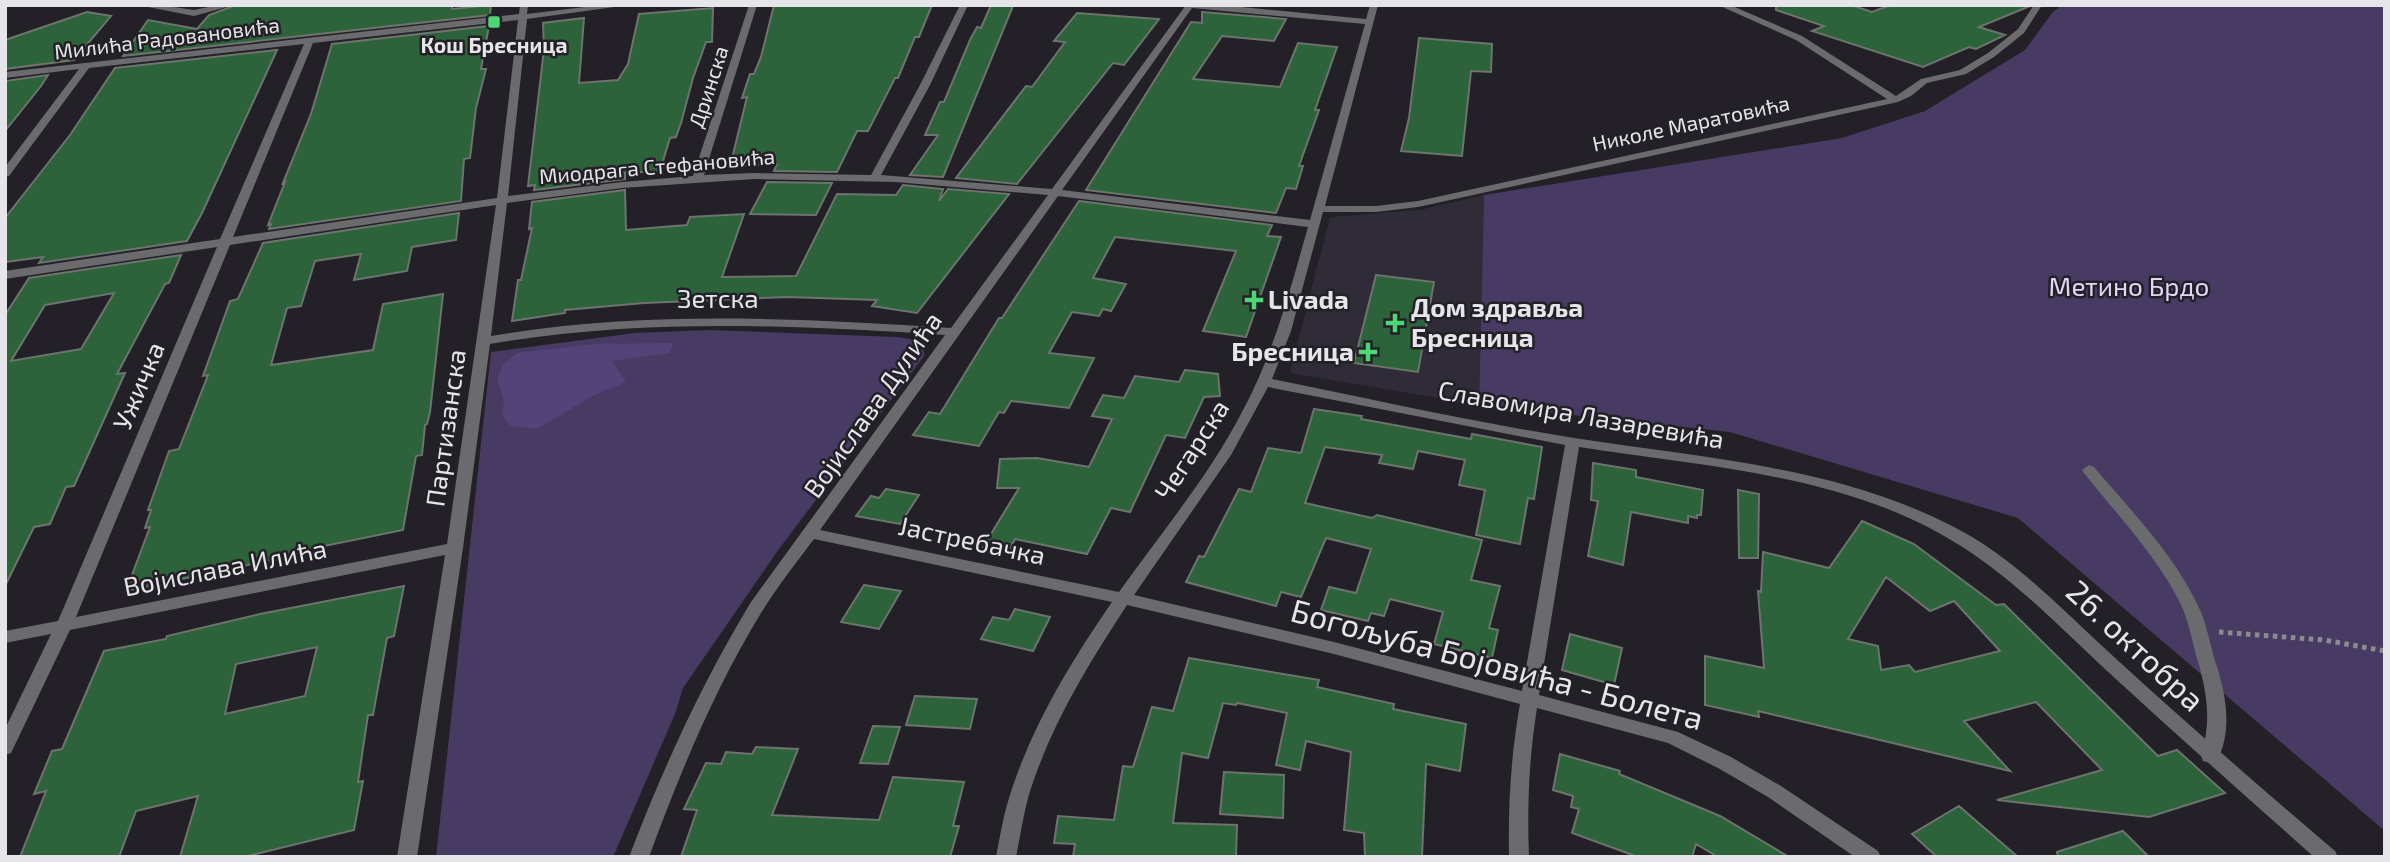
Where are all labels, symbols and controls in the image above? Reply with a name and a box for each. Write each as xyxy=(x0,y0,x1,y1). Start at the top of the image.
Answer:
street label: Милића Радовановића xyxy=(53,11,281,64)
marker: Кош Бресница xyxy=(486,14,502,30)
place label: Кош Бресница xyxy=(421,32,567,57)
street label: Дринска xyxy=(683,42,733,131)
street label: Николе Маратовића xyxy=(1590,89,1792,156)
street label: Миодрага Стефановића xyxy=(538,143,776,188)
park label: Метино Брдо xyxy=(2049,270,2209,301)
street label: Зетска xyxy=(677,282,759,313)
place label: Livada xyxy=(1268,283,1349,314)
place label: Дом здравља Бресница xyxy=(1411,291,1583,352)
marker: Livada xyxy=(1246,292,1262,308)
street label: Војислава Дулића xyxy=(796,305,948,503)
marker: Дом здравља Бресница xyxy=(1385,313,1405,333)
place label: Бресница xyxy=(1231,335,1354,366)
street label: Ужичка xyxy=(105,337,170,434)
marker: Бресница xyxy=(1360,344,1376,360)
street label: Партизанска xyxy=(418,347,471,508)
street label: Славомира Лазаревића xyxy=(1436,373,1727,454)
street label: Чегарска xyxy=(1147,393,1234,505)
street label: Јастребачка xyxy=(896,509,1049,570)
street label: Војислава Илића xyxy=(120,532,329,601)
street label: 26. октобра xyxy=(2060,571,2213,718)
street label: Богољуба Бојовића - Болета xyxy=(1287,590,1708,737)

